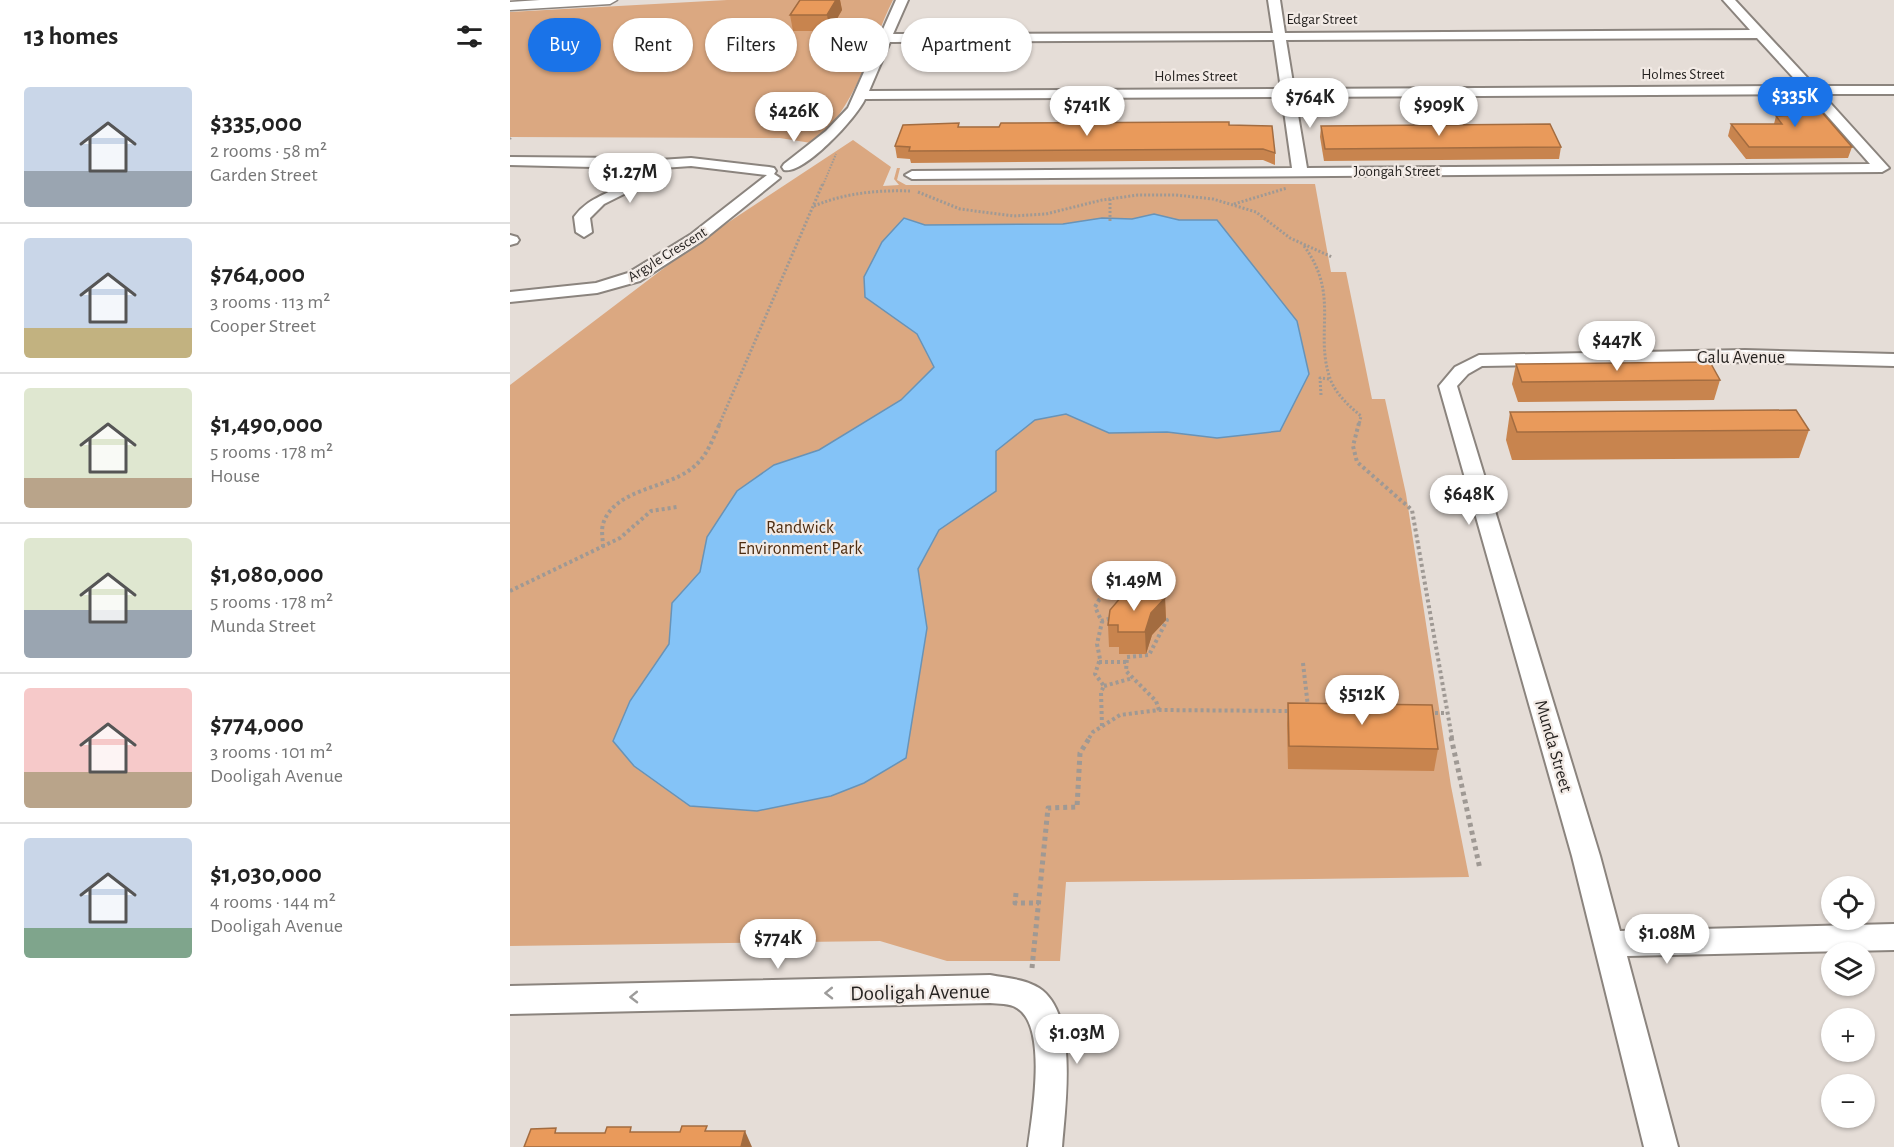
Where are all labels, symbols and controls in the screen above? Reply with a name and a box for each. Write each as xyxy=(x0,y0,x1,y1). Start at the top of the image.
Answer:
street label: Edgar Street xyxy=(1286,12,1358,27)
chip: Buy xyxy=(528,18,601,72)
chip: Rent xyxy=(613,18,693,72)
chip: Filters xyxy=(705,18,797,72)
chip: New xyxy=(809,18,889,72)
chip: Apartment xyxy=(901,18,1032,72)
icon: filters xyxy=(453,20,486,53)
text: 13 homes xyxy=(24,23,118,49)
street label: Holmes Street xyxy=(1641,67,1725,82)
street label: Holmes Street xyxy=(1154,69,1238,84)
pin: $335K xyxy=(1753,77,1837,128)
pin: $764K xyxy=(1268,78,1352,129)
pin: $741K xyxy=(1045,86,1129,137)
pin: $909K xyxy=(1397,86,1481,137)
text: $335K xyxy=(1772,86,1818,106)
text: $764K xyxy=(1285,87,1335,107)
pin: $426K xyxy=(752,92,836,143)
text: $741K xyxy=(1064,95,1110,115)
text: $909K xyxy=(1414,95,1464,115)
text: $426K xyxy=(769,101,819,121)
text: $335,000 xyxy=(210,110,302,136)
icon: home xyxy=(72,111,144,183)
text: 2 rooms · 58 m² xyxy=(210,141,327,161)
pin: $1.27M xyxy=(581,153,679,204)
text: $1.27M xyxy=(603,162,657,182)
street label: Joongah Street xyxy=(1354,164,1440,179)
text: Garden Street xyxy=(210,165,318,185)
street label: Argyle Crescent xyxy=(625,224,710,285)
text: $764,000 xyxy=(210,261,305,287)
icon: home xyxy=(72,262,144,334)
text: 3 rooms · 113 m² xyxy=(210,292,330,312)
text: Cooper Street xyxy=(210,316,316,336)
pin: $447K xyxy=(1575,321,1659,372)
text: $447K xyxy=(1592,330,1642,350)
street label: Galu Avenue xyxy=(1697,349,1785,367)
text: $1,490,000 xyxy=(210,411,323,437)
icon: home xyxy=(72,412,144,484)
text: 5 rooms · 178 m² xyxy=(210,442,333,462)
text: House xyxy=(210,466,260,486)
pin: $648K xyxy=(1427,475,1511,526)
text: $648K xyxy=(1444,484,1494,504)
park label: Randwick Environment Park xyxy=(738,519,863,558)
text: $1,080,000 xyxy=(210,561,324,587)
pin: $1.49M xyxy=(1085,561,1183,612)
icon: home xyxy=(72,562,144,634)
text: $1.49M xyxy=(1106,570,1162,590)
text: 5 rooms · 178 m² xyxy=(210,592,333,612)
text: Munda Street xyxy=(210,616,316,636)
pin: $512K xyxy=(1320,675,1404,726)
text: $512K xyxy=(1339,684,1385,704)
street label: Munda Street xyxy=(1531,698,1575,795)
text: $774,000 xyxy=(210,711,304,737)
icon: home xyxy=(72,712,144,784)
text: 3 rooms · 101 m² xyxy=(210,742,333,762)
text: Dooligah Avenue xyxy=(210,766,343,786)
text: $1,030,000 xyxy=(210,861,322,887)
icon: home xyxy=(72,862,144,934)
map controls xyxy=(1821,876,1875,1128)
button: locate xyxy=(1821,876,1875,930)
text: 4 rooms · 144 m² xyxy=(210,892,336,912)
pin: $1.08M xyxy=(1618,914,1716,965)
text: Dooligah Avenue xyxy=(210,916,343,936)
pin: $774K xyxy=(736,919,820,970)
text: $1.08M xyxy=(1639,923,1696,943)
text: $774K xyxy=(754,928,802,948)
button: layers xyxy=(1821,942,1875,996)
street label: Dooligah Avenue xyxy=(850,981,990,1004)
one-way arrow xyxy=(824,987,833,999)
one-way arrow xyxy=(629,991,638,1004)
button: + xyxy=(1821,1008,1875,1062)
pin: $1.03M xyxy=(1028,1014,1126,1065)
text: $1.03M xyxy=(1049,1023,1105,1043)
button: − xyxy=(1821,1074,1875,1128)

